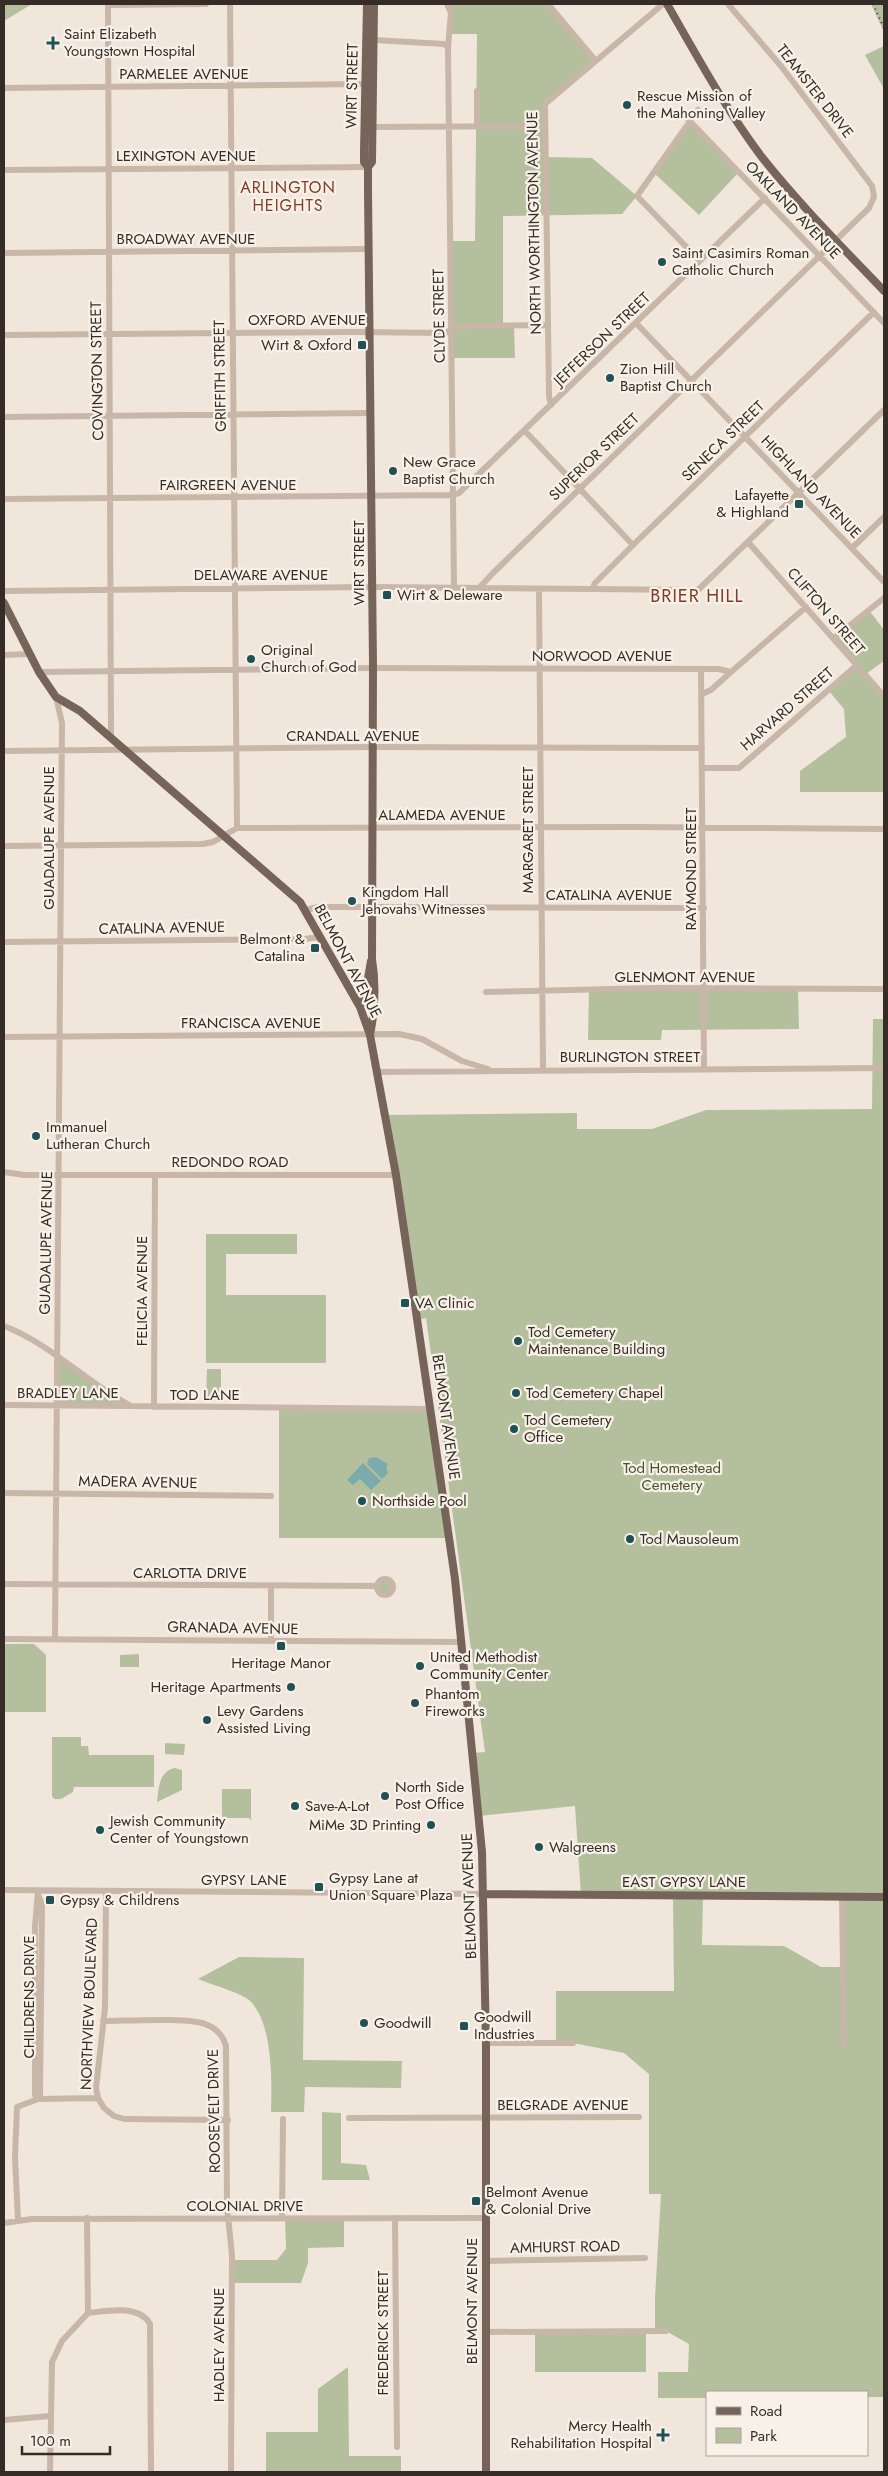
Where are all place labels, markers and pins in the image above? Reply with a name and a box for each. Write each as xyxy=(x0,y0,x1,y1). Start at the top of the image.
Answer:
place label: Saint Elizabeth Youngstown Hospital xyxy=(64,23,195,62)
marker: Saint Elizabeth Youngstown Hospital xyxy=(46,36,60,50)
place label: Rescue Mission of the Mahoning Valley xyxy=(637,85,766,124)
marker: Rescue Mission of the Mahoning Valley xyxy=(621,99,633,111)
place label: Saint Casimirs Roman Catholic Church xyxy=(672,242,809,281)
marker: Saint Casimirs Roman Catholic Church xyxy=(656,256,668,268)
place label: Wirt & Oxford xyxy=(261,334,352,356)
marker: Wirt & Oxford xyxy=(356,339,368,351)
place label: Zion Hill Baptist Church xyxy=(620,358,712,397)
marker: Zion Hill Baptist Church xyxy=(604,372,616,384)
place label: New Grace Baptist Church xyxy=(403,451,495,490)
marker: New Grace Baptist Church xyxy=(387,465,399,477)
place label: Lafayette & Highland xyxy=(716,484,789,523)
marker: Lafayette & Highland xyxy=(793,498,805,510)
place label: Wirt & Deleware xyxy=(397,584,503,606)
marker: Wirt & Deleware xyxy=(381,589,393,601)
place label: Original Church of God xyxy=(261,639,357,678)
marker: Original Church of God xyxy=(245,653,257,665)
place label: Kingdom Hall Jehovahs Witnesses xyxy=(360,881,485,920)
marker: Kingdom Hall Jehovahs Witnesses xyxy=(346,895,358,907)
place label: Belmont & Catalina xyxy=(239,928,305,967)
marker: Belmont & Catalina xyxy=(309,942,321,954)
place label: Immanuel Lutheran Church xyxy=(46,1116,150,1155)
marker: Immanuel Lutheran Church xyxy=(30,1130,42,1142)
place label: VA Clinic xyxy=(415,1292,474,1314)
marker: VA Clinic xyxy=(399,1297,411,1309)
place label: Tod Cemetery Maintenance Building xyxy=(528,1321,665,1360)
marker: Tod Cemetery Maintenance Building xyxy=(512,1335,524,1347)
place label: Tod Cemetery Chapel xyxy=(526,1382,663,1404)
marker: Tod Cemetery Chapel xyxy=(510,1387,522,1399)
place label: Tod Cemetery Office xyxy=(524,1409,612,1448)
marker: Tod Cemetery Office xyxy=(508,1423,520,1435)
place label: Northside Pool xyxy=(372,1490,467,1512)
marker: Northside Pool xyxy=(356,1495,368,1507)
place label: Tod Mausoleum xyxy=(640,1528,739,1550)
marker: Tod Mausoleum xyxy=(624,1533,636,1545)
marker: Heritage Manor xyxy=(275,1640,287,1652)
place label: United Methodist Community Center xyxy=(430,1646,549,1685)
place label: Heritage Manor xyxy=(231,1652,332,1674)
marker: United Methodist Community Center xyxy=(414,1660,426,1672)
place label: Heritage Apartments xyxy=(151,1676,281,1698)
marker: Heritage Apartments xyxy=(285,1681,297,1693)
place label: Phantom Fireworks xyxy=(425,1683,485,1722)
marker: Phantom Fireworks xyxy=(409,1697,421,1709)
place label: Levy Gardens Assisted Living xyxy=(217,1700,311,1739)
marker: Levy Gardens Assisted Living xyxy=(201,1714,213,1726)
place label: North Side Post Office xyxy=(395,1776,465,1815)
marker: North Side Post Office xyxy=(379,1790,391,1802)
place label: Save-A-Lot xyxy=(305,1795,370,1817)
marker: Save-A-Lot xyxy=(289,1800,301,1812)
place label: Jewish Community Center of Youngstown xyxy=(108,1810,249,1849)
place label: MiMe 3D Printing xyxy=(309,1814,421,1836)
marker: MiMe 3D Printing xyxy=(425,1819,437,1831)
marker: Jewish Community Center of Youngstown xyxy=(94,1824,106,1836)
place label: Walgreens xyxy=(549,1836,616,1858)
marker: Walgreens xyxy=(533,1841,545,1853)
place label: Gypsy Lane at Union Square Plaza xyxy=(329,1867,453,1906)
marker: Gypsy Lane at Union Square Plaza xyxy=(313,1881,325,1893)
place label: Gypsy & Childrens xyxy=(60,1889,179,1911)
marker: Gypsy & Childrens xyxy=(44,1894,56,1906)
place label: Goodwill Industries xyxy=(474,2006,534,2045)
place label: Goodwill xyxy=(374,2012,432,2034)
marker: Goodwill xyxy=(358,2017,370,2029)
marker: Goodwill Industries xyxy=(458,2020,470,2032)
place label: Belmont Avenue & Colonial Drive xyxy=(486,2181,591,2220)
marker: Belmont Avenue & Colonial Drive xyxy=(470,2195,482,2207)
place label: Mercy Health Rehabilitation Hospital xyxy=(510,2415,652,2454)
marker: Mercy Health Rehabilitation Hospital xyxy=(656,2428,670,2442)

